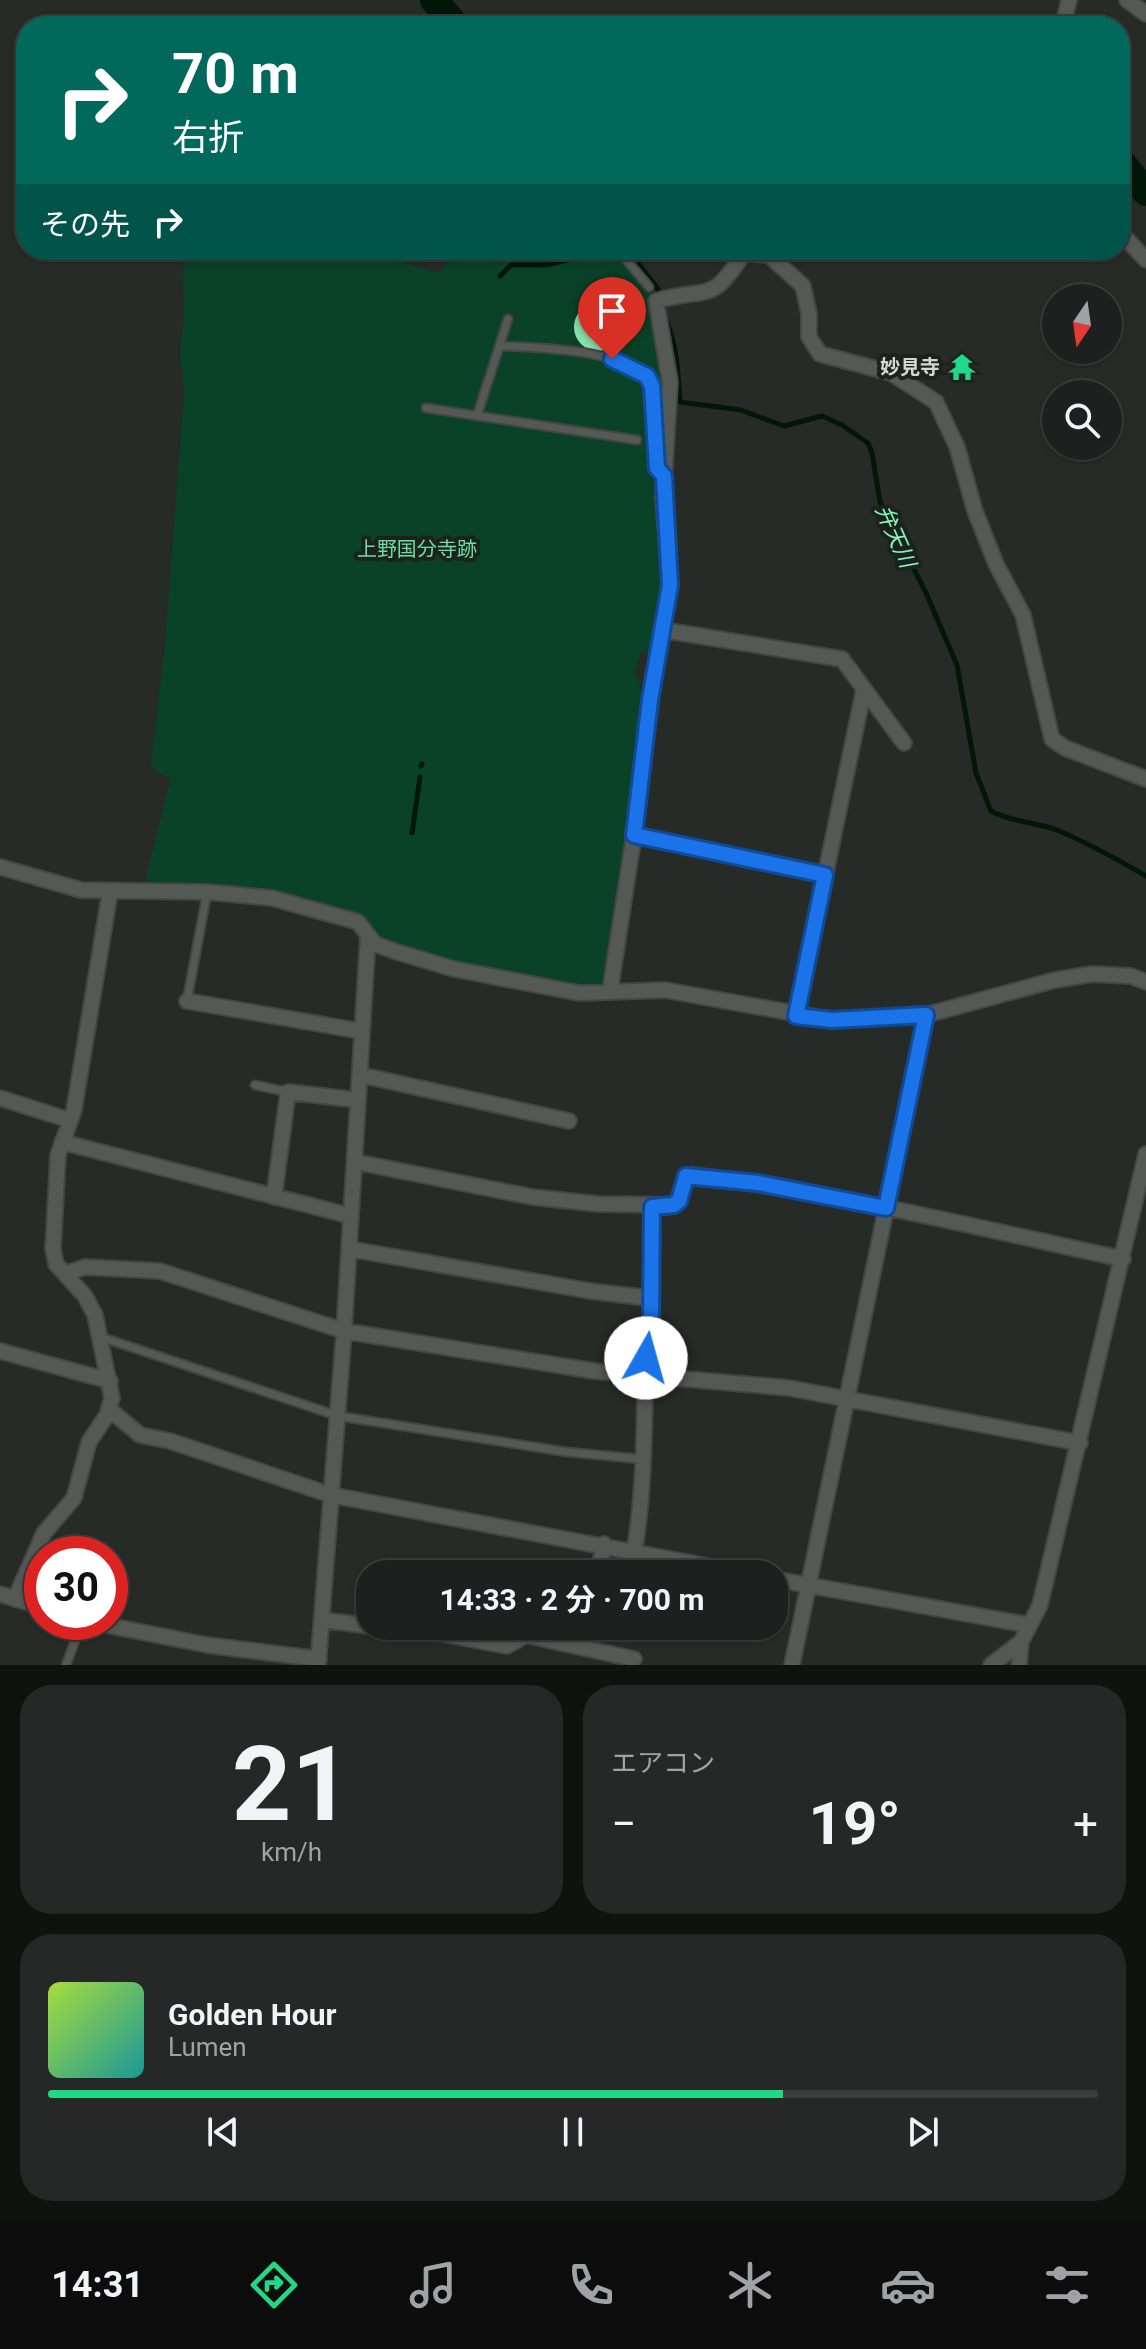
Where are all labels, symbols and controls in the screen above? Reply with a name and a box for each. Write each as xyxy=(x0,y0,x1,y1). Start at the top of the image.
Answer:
text: 70 m xyxy=(172,41,299,107)
icon: right xyxy=(40,48,144,152)
text: 右折 xyxy=(172,117,244,159)
icon: right xyxy=(146,200,190,244)
text: その先 xyxy=(40,207,130,242)
pin xyxy=(578,277,646,359)
north arrow xyxy=(1042,284,1122,364)
map controls xyxy=(1042,284,1122,460)
icon: arrive xyxy=(590,289,634,333)
temple icon: 妙見寺 xyxy=(947,352,977,382)
place label: 妙見寺 xyxy=(880,355,940,379)
button: search xyxy=(1042,380,1122,460)
water label: 弁天川 xyxy=(871,501,921,573)
park label: 上野国分寺跡 xyxy=(357,537,477,561)
position arrow xyxy=(604,1316,688,1400)
speed limit sign: 30 xyxy=(24,1536,128,1640)
text: 14:33 · 2 分 · 700 m xyxy=(440,1582,704,1617)
text: 21 xyxy=(232,1724,351,1845)
text: エアコン xyxy=(611,1748,715,1778)
text: 19° xyxy=(808,1788,901,1859)
text: − xyxy=(611,1798,636,1850)
text: + xyxy=(1073,1798,1098,1850)
text: km/h xyxy=(261,1837,322,1867)
text: Golden Hour xyxy=(168,1997,337,2032)
text: Lumen xyxy=(168,2032,247,2062)
icon: previous xyxy=(201,2110,245,2154)
icon: pause xyxy=(551,2110,595,2154)
icon: next xyxy=(901,2110,945,2154)
icon: directions xyxy=(246,2257,302,2313)
icon: music xyxy=(405,2257,461,2313)
icon: phone xyxy=(563,2257,619,2313)
icon: climate xyxy=(722,2257,778,2313)
icon: car xyxy=(880,2257,936,2313)
icon: filters xyxy=(1039,2257,1095,2313)
text: 14:31 xyxy=(51,2264,144,2306)

